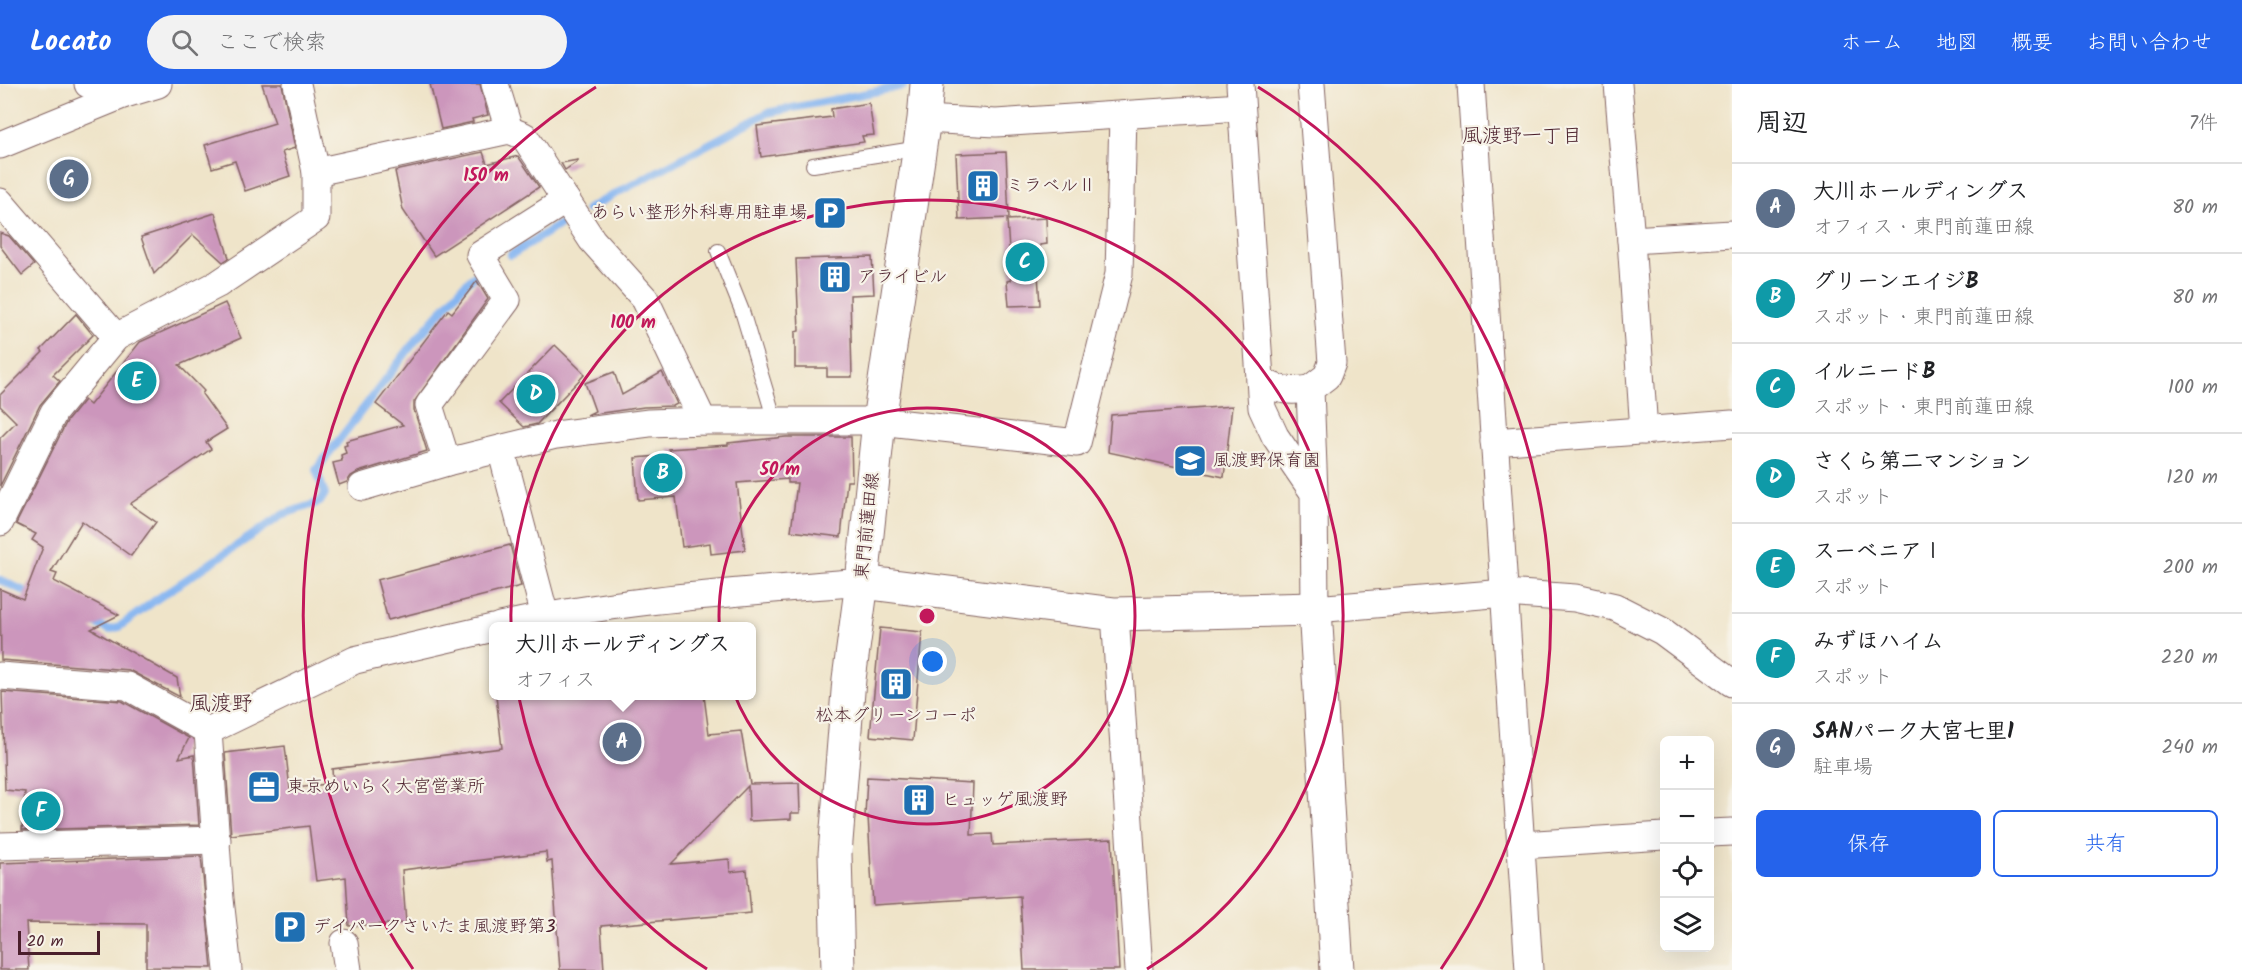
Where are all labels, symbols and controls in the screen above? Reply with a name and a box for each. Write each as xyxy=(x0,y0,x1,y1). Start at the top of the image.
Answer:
search box xyxy=(147,15,567,69)
text: Locato xyxy=(30,20,111,65)
icon: search xyxy=(168,26,201,59)
text: ここで検索 xyxy=(216,26,326,61)
text: ホーム xyxy=(1841,27,1903,60)
text: 地図 xyxy=(1936,27,1978,60)
text: 概要 xyxy=(2011,27,2053,60)
text: お問い合わせ xyxy=(2086,27,2212,60)
text: 周辺 xyxy=(1756,103,1808,145)
text: 7件 xyxy=(2189,108,2218,140)
district label: 風渡野一丁目 xyxy=(1462,121,1582,153)
pin: G xyxy=(50,156,88,202)
text: 150 m xyxy=(463,162,509,191)
building icon: ミラベルⅡ xyxy=(965,168,1001,204)
place label: ミラベルⅡ xyxy=(1006,172,1096,201)
text: 大川ホールディングス xyxy=(1813,175,2028,210)
text: A xyxy=(1769,192,1782,224)
text: 80 m xyxy=(2172,192,2218,224)
parking icon: あらい整形外科専用駐車場 xyxy=(812,195,848,231)
place label: あらい整形外科専用駐車場 xyxy=(591,199,807,228)
text: オフィス · 東門前蓮田線 xyxy=(1813,212,2034,244)
pin: C xyxy=(1006,240,1044,285)
building icon: アライビル xyxy=(817,259,853,295)
place label: アライビル xyxy=(858,263,947,292)
text: グリーンエイジB xyxy=(1813,265,1979,300)
text: B xyxy=(1769,282,1782,314)
text: 80 m xyxy=(2172,282,2218,314)
text: スポット · 東門前蓮田線 xyxy=(1813,302,2034,334)
text: 100 m xyxy=(610,309,656,338)
text: イルニードB xyxy=(1813,355,1936,390)
pin: E xyxy=(118,358,156,404)
pin: D xyxy=(516,372,556,416)
text: C xyxy=(1769,372,1782,404)
text: 100 m xyxy=(2168,372,2218,404)
text: スポット · 東門前蓮田線 xyxy=(1813,392,2034,424)
school or university icon: 風渡野保育園 xyxy=(1172,443,1208,479)
text: さくら第二マンション xyxy=(1813,445,2031,480)
place label: 風渡野保育園 xyxy=(1213,447,1321,476)
pin: B xyxy=(644,450,682,496)
text: 50 m xyxy=(759,456,800,485)
text: D xyxy=(1769,462,1782,494)
text: 120 m xyxy=(2166,462,2218,494)
street label: 東門前蓮田線 xyxy=(848,471,888,581)
text: スポット xyxy=(1813,482,1893,514)
text: スーベニアⅠ xyxy=(1813,535,1944,570)
text: E xyxy=(1770,552,1781,584)
text: 200 m xyxy=(2162,552,2218,584)
text: スポット xyxy=(1813,572,1893,604)
centre of rings xyxy=(917,606,937,626)
popup xyxy=(489,622,756,700)
text: みずほハイム xyxy=(1813,625,1944,660)
text: 大川ホールディングス xyxy=(515,628,730,663)
text: F xyxy=(1770,642,1781,674)
text: 220 m xyxy=(2161,642,2218,674)
your location xyxy=(918,647,947,676)
text: スポット xyxy=(1813,662,1893,694)
text: オフィス xyxy=(515,665,595,697)
building icon: 松本グリーンコーポ xyxy=(878,666,914,702)
district label: 風渡野 xyxy=(190,688,253,721)
place label: 松本グリーンコーポ xyxy=(816,702,976,731)
text: SANパーク大宮七里1 xyxy=(1813,715,2014,750)
pin: A xyxy=(602,720,642,764)
text: G xyxy=(1770,732,1781,764)
text: 240 m xyxy=(2161,732,2218,764)
map controls xyxy=(1660,736,1714,952)
button: + xyxy=(1660,736,1714,790)
text: 駐車場 xyxy=(1813,752,1873,784)
office icon: 東京めいらく大宮営業所 xyxy=(246,769,282,805)
place label: 東京めいらく大宮営業所 xyxy=(287,773,485,802)
building icon: ヒュッゲ風渡野 xyxy=(901,782,937,818)
place label: ヒュッゲ風渡野 xyxy=(942,786,1068,815)
pin: F xyxy=(22,788,60,834)
button: − xyxy=(1660,790,1714,844)
button: 保存 xyxy=(1756,810,1981,877)
button: 共有 xyxy=(1993,810,2218,877)
button: locate xyxy=(1660,844,1714,898)
button: layers xyxy=(1660,898,1714,952)
parking icon: デイパークさいたま風渡野第3 xyxy=(272,909,308,945)
place label: デイパークさいたま風渡野第3 xyxy=(313,913,555,942)
scale bar xyxy=(18,928,100,956)
text: 20 m xyxy=(27,929,63,954)

